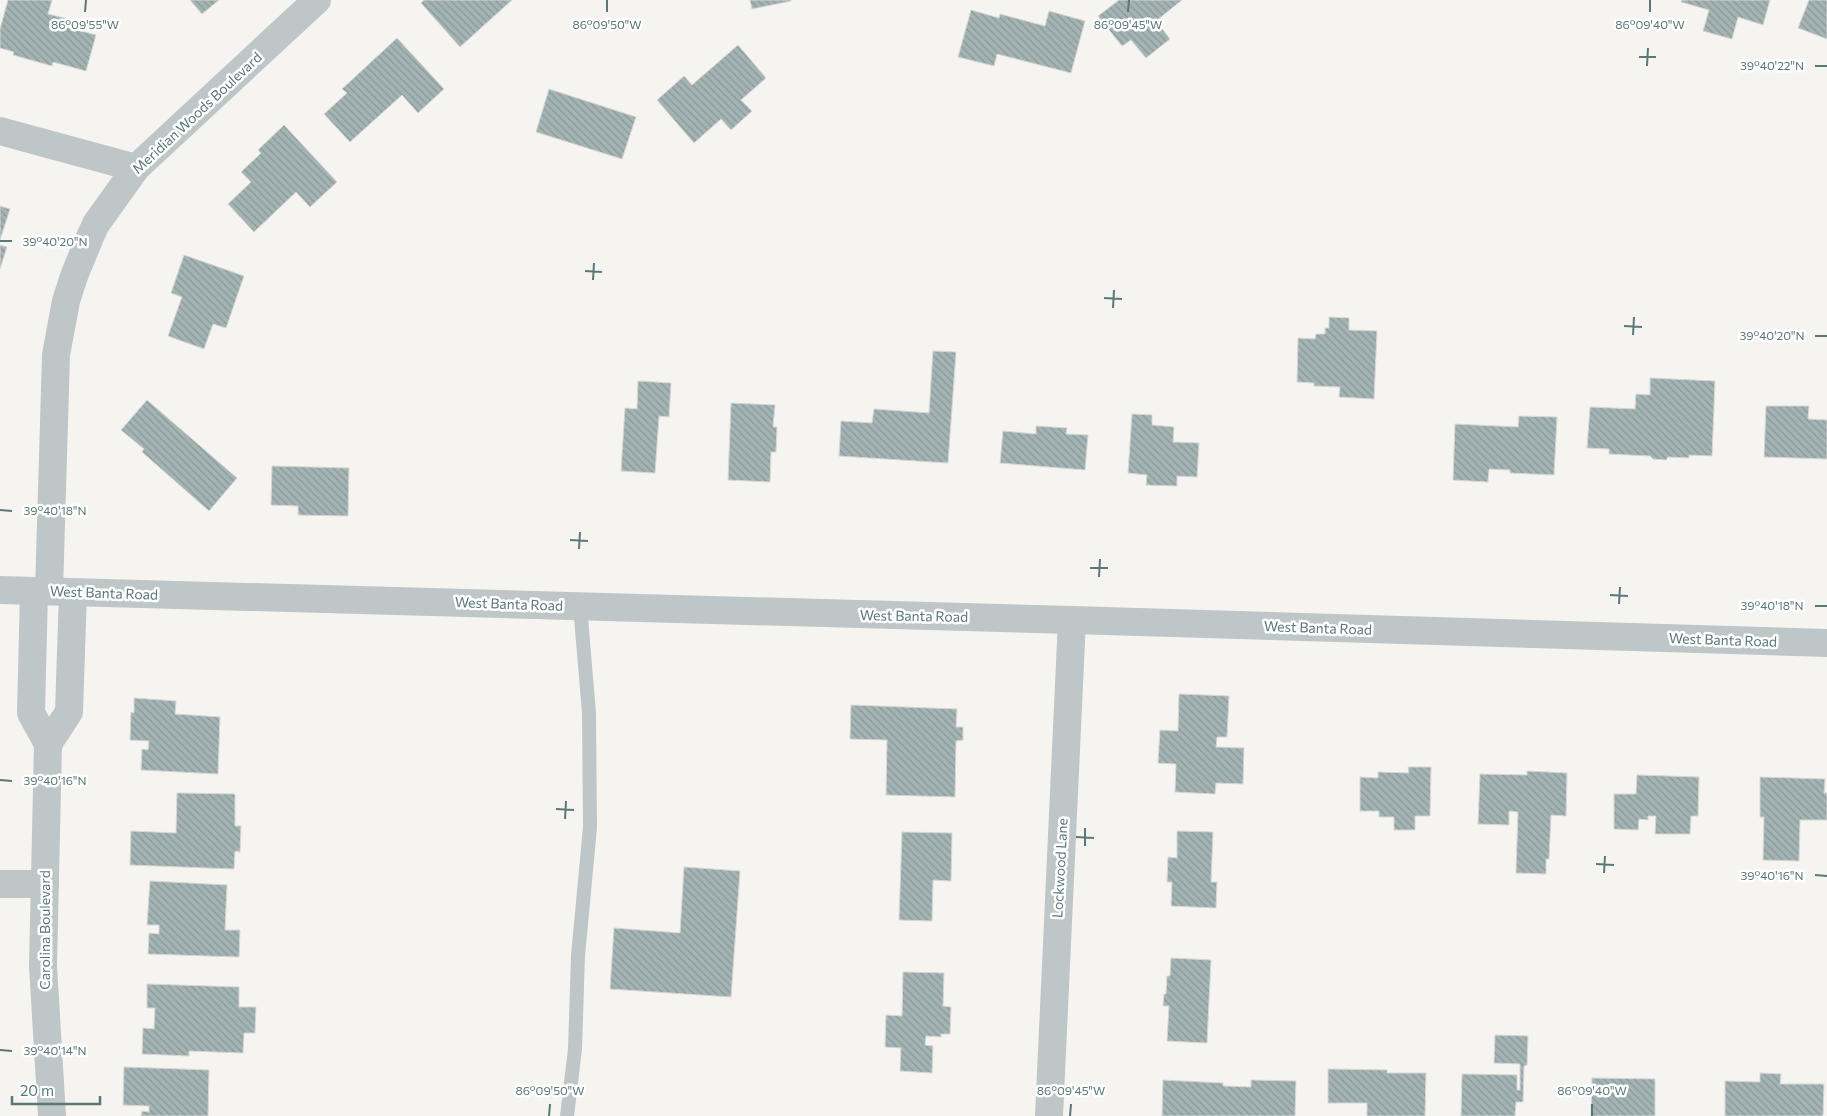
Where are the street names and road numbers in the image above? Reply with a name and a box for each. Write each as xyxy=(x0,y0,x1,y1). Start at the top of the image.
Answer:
street label: Meridian Woods Boulevard xyxy=(128,48,265,177)
street label: West Banta Road xyxy=(50,582,158,603)
street label: West Banta Road xyxy=(455,593,563,614)
street label: West Banta Road xyxy=(860,606,968,625)
street label: West Banta Road xyxy=(1264,617,1372,638)
street label: West Banta Road xyxy=(1669,629,1777,650)
street label: Lockwood Lane xyxy=(1048,818,1071,918)
street label: Carolina Boulevard xyxy=(36,870,53,990)

